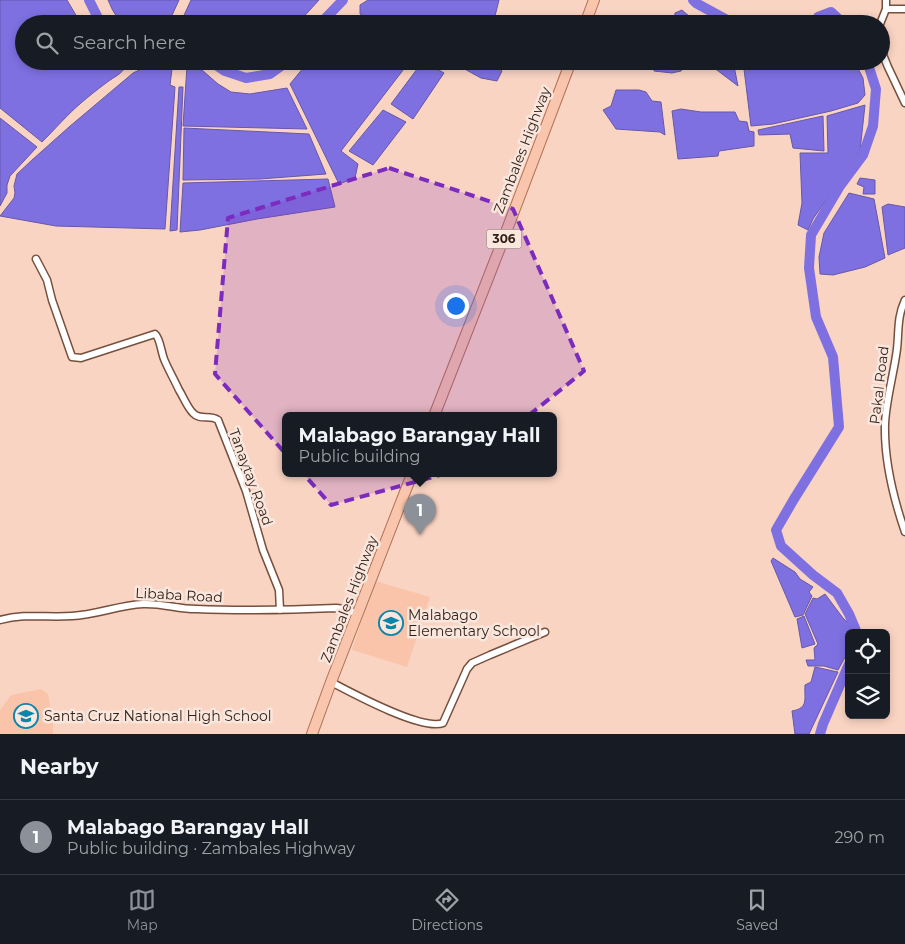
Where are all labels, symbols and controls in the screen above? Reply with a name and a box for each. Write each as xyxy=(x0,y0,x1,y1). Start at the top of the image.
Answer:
search box xyxy=(15,15,890,70)
icon: search xyxy=(33,29,61,57)
text: Search here xyxy=(73,31,186,54)
street label: Zambales Highway xyxy=(490,84,555,216)
road number: 306 xyxy=(486,230,522,248)
your location xyxy=(443,293,469,319)
street label: Pakal Road xyxy=(865,345,893,425)
popup xyxy=(282,412,557,477)
text: Malabago Barangay Hall xyxy=(299,424,540,447)
street label: Tanaytay Road xyxy=(225,426,277,528)
text: Public building xyxy=(299,447,421,466)
pin: 1 xyxy=(404,494,436,535)
street label: Zambales Highway xyxy=(317,533,382,665)
street label: Libaba Road xyxy=(135,584,223,606)
place label: Malabago Elementary School xyxy=(408,606,540,640)
school or university icon: Malabago Elementary School xyxy=(378,610,404,636)
map controls xyxy=(845,629,890,719)
button: locate xyxy=(845,629,890,674)
button: layers xyxy=(845,674,890,719)
school or university icon: Santa Cruz National High School xyxy=(13,703,39,729)
place label: Santa Cruz National High School xyxy=(44,707,272,725)
text: Nearby xyxy=(20,754,99,779)
text: Malabago Barangay Hall xyxy=(67,816,309,839)
text: 1 xyxy=(33,828,39,847)
text: 290 m xyxy=(834,828,885,847)
text: Public building · Zambales Highway xyxy=(67,839,355,858)
tab: Map xyxy=(127,886,158,934)
tab: Directions xyxy=(411,886,483,934)
tab: Saved xyxy=(736,886,778,934)

